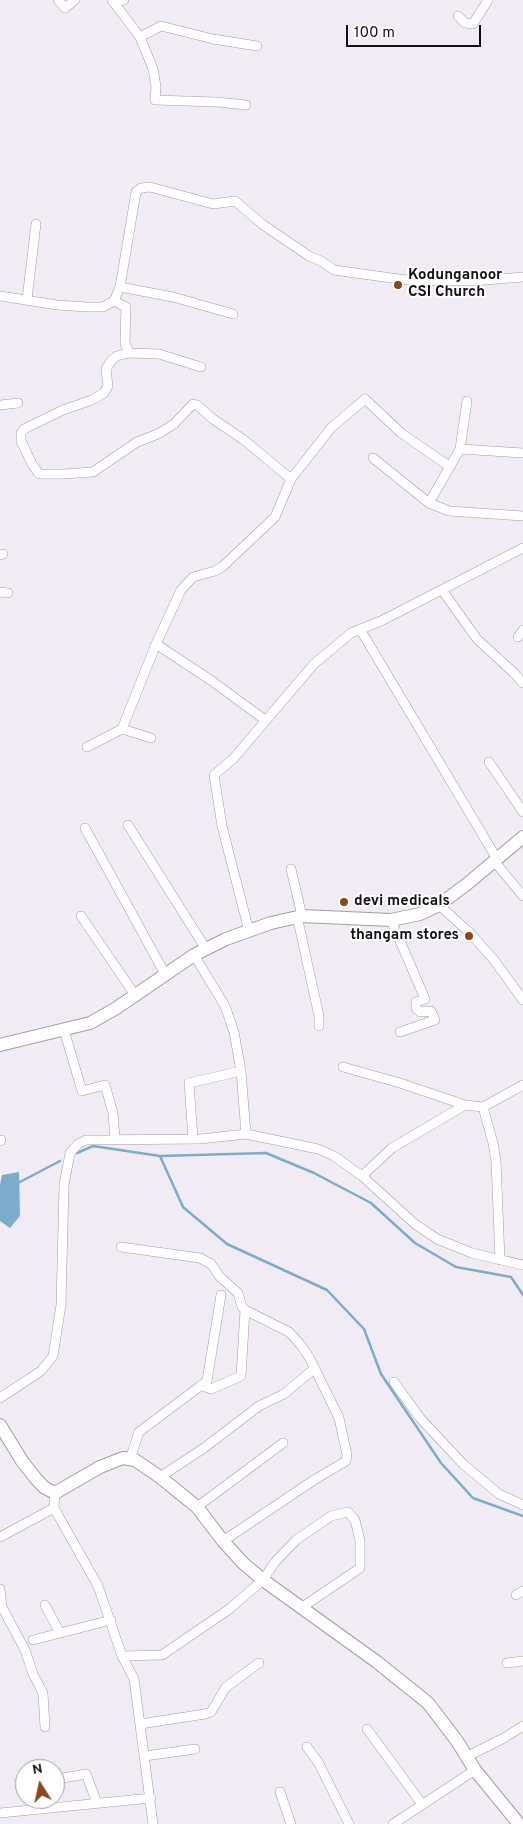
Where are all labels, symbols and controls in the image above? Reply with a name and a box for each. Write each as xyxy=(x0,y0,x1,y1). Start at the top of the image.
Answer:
scale bar xyxy=(348,15,483,47)
text: 100 m xyxy=(354,24,395,43)
place label: Kodunganoor CSI Church xyxy=(408,267,502,302)
marker: Kodunganoor CSI Church xyxy=(392,279,404,291)
place label: devi medicals xyxy=(354,893,450,911)
marker: devi medicals xyxy=(338,896,350,908)
place label: thangam stores xyxy=(350,927,459,945)
marker: thangam stores xyxy=(463,930,475,942)
north arrow xyxy=(15,1759,65,1809)
text: N xyxy=(31,1760,44,1779)

